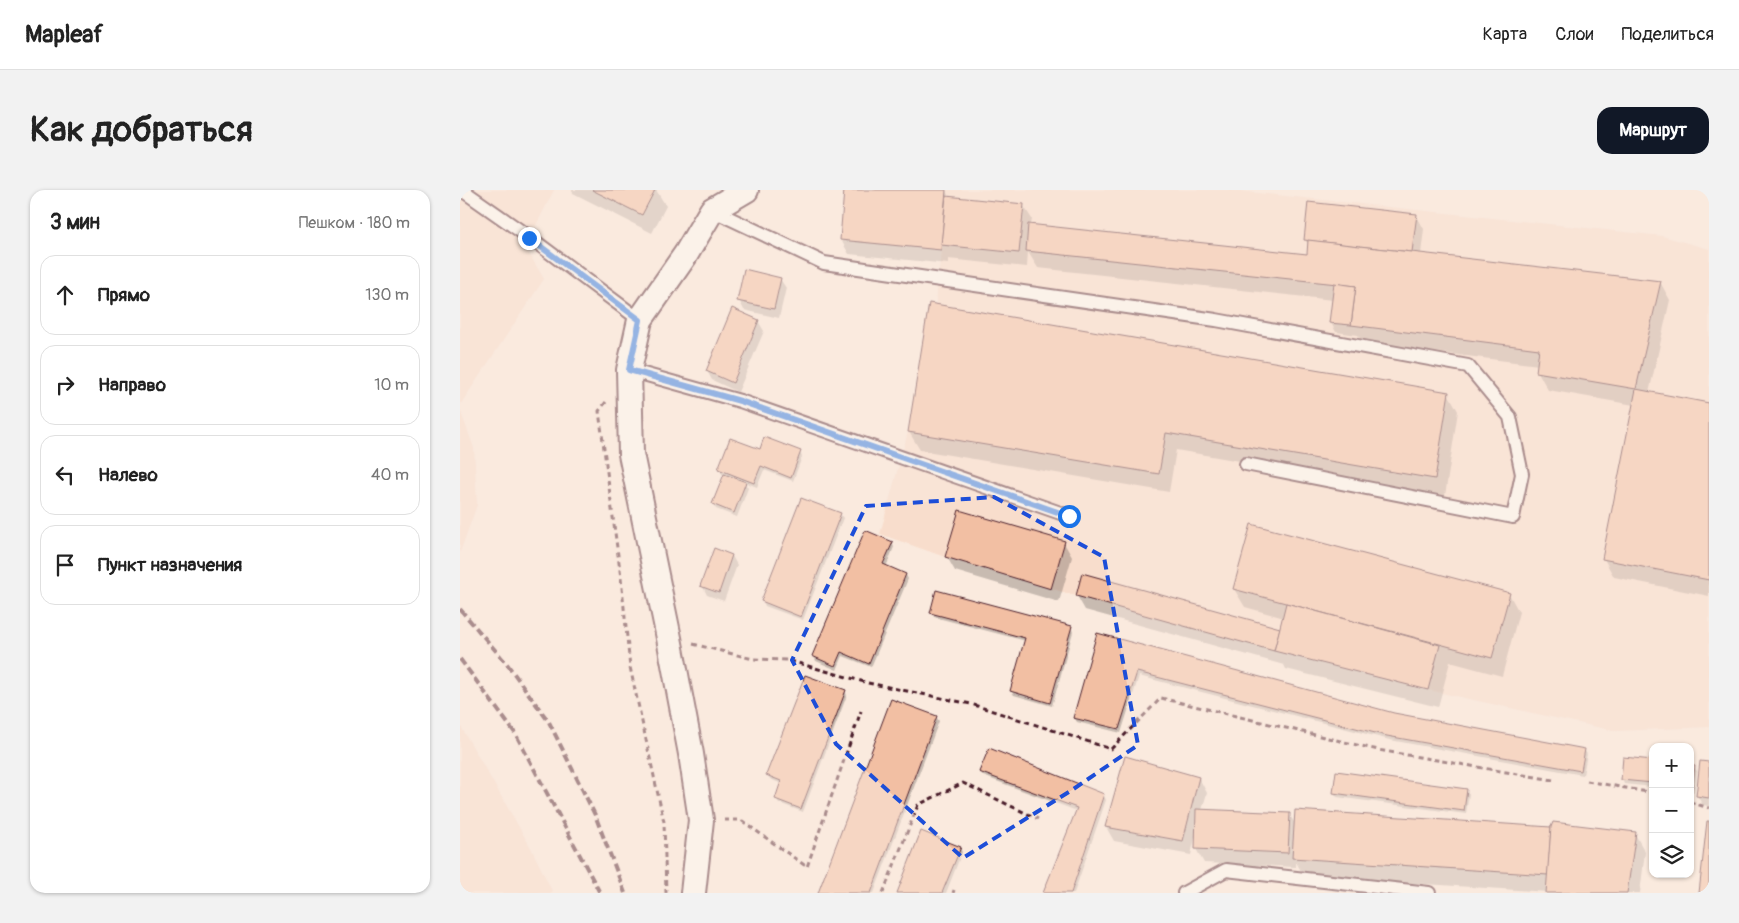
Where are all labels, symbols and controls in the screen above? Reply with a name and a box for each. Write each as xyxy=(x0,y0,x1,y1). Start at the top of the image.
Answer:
text: Mapleaf xyxy=(25,20,103,49)
text: Карта xyxy=(1483,23,1527,46)
text: Слои xyxy=(1555,23,1593,46)
text: Поделиться xyxy=(1621,23,1714,46)
button: Маршрут xyxy=(1597,107,1709,154)
text: Как добраться xyxy=(30,108,253,152)
text: 3 мин xyxy=(50,209,100,236)
text: Пешком · 180 m xyxy=(299,213,410,233)
route end xyxy=(518,227,541,250)
icon: ahead xyxy=(51,281,79,309)
text: Прямо xyxy=(98,283,150,307)
text: 130 m xyxy=(365,285,409,305)
icon: right xyxy=(51,371,79,399)
text: Направо xyxy=(98,373,166,397)
text: 10 m xyxy=(374,375,409,395)
icon: left xyxy=(51,461,79,489)
text: Налево xyxy=(98,463,158,487)
text: 40 m xyxy=(371,465,409,485)
route start xyxy=(1058,505,1081,528)
icon: arrive xyxy=(51,551,79,579)
text: Пункт назначения xyxy=(98,553,242,577)
map controls xyxy=(1649,743,1694,878)
button: + xyxy=(1649,743,1694,788)
button: − xyxy=(1649,788,1694,833)
button: layers xyxy=(1649,833,1694,878)

